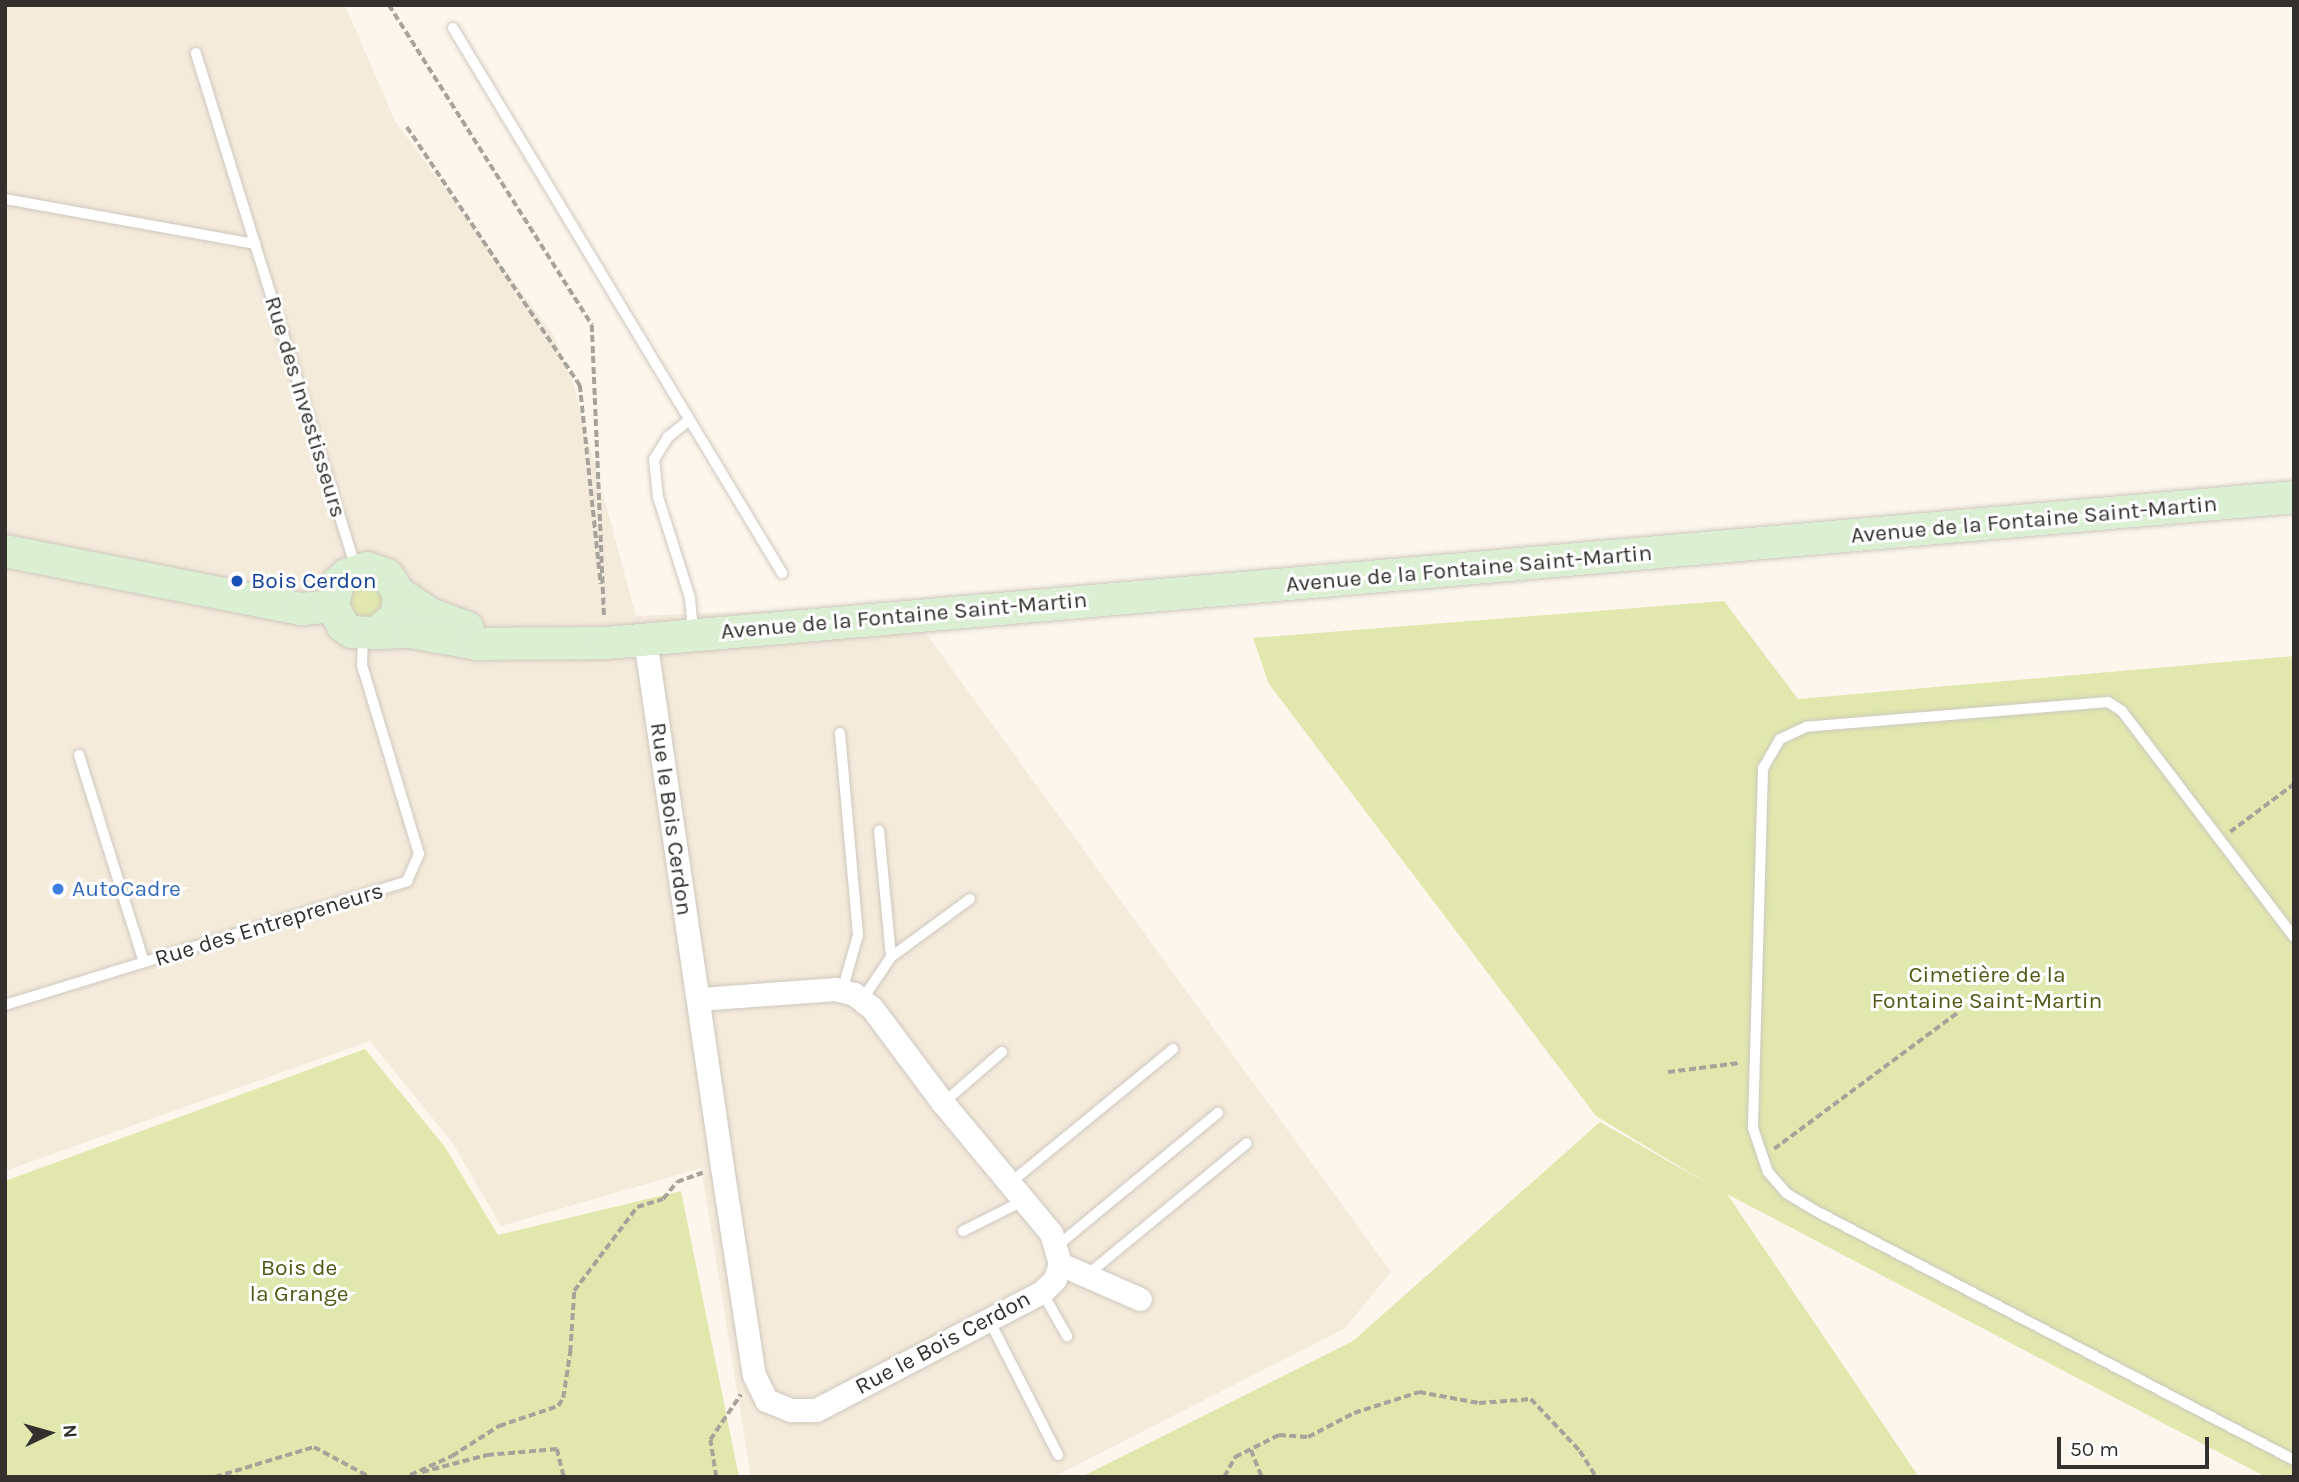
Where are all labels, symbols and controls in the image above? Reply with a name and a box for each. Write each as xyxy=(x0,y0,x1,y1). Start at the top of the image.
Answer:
street label: Rue des Investisseurs xyxy=(258,293,352,521)
street label: Avenue de la Fontaine Saint-Martin xyxy=(1850,490,2218,550)
street label: Avenue de la Fontaine Saint-Martin xyxy=(1285,539,1653,599)
place label: Bois Cerdon xyxy=(251,567,377,595)
marker: Bois Cerdon xyxy=(229,573,245,589)
street label: Avenue de la Fontaine Saint-Martin xyxy=(720,586,1088,646)
street label: Rue le Bois Cerdon xyxy=(644,721,698,917)
place label: AutoCadre xyxy=(72,875,181,903)
street label: Rue des Entrepreneurs xyxy=(151,877,387,973)
marker: AutoCadre xyxy=(50,881,66,897)
park label: Cimetière de la Fontaine Saint-Martin xyxy=(1872,961,2102,1015)
park label: Bois de la Grange xyxy=(249,1254,349,1308)
street label: Rue le Bois Cerdon xyxy=(851,1285,1035,1401)
north arrow xyxy=(14,1398,84,1468)
scale bar xyxy=(2061,1422,2213,1466)
text: N xyxy=(58,1423,81,1439)
text: 50 m xyxy=(2070,1437,2119,1461)

